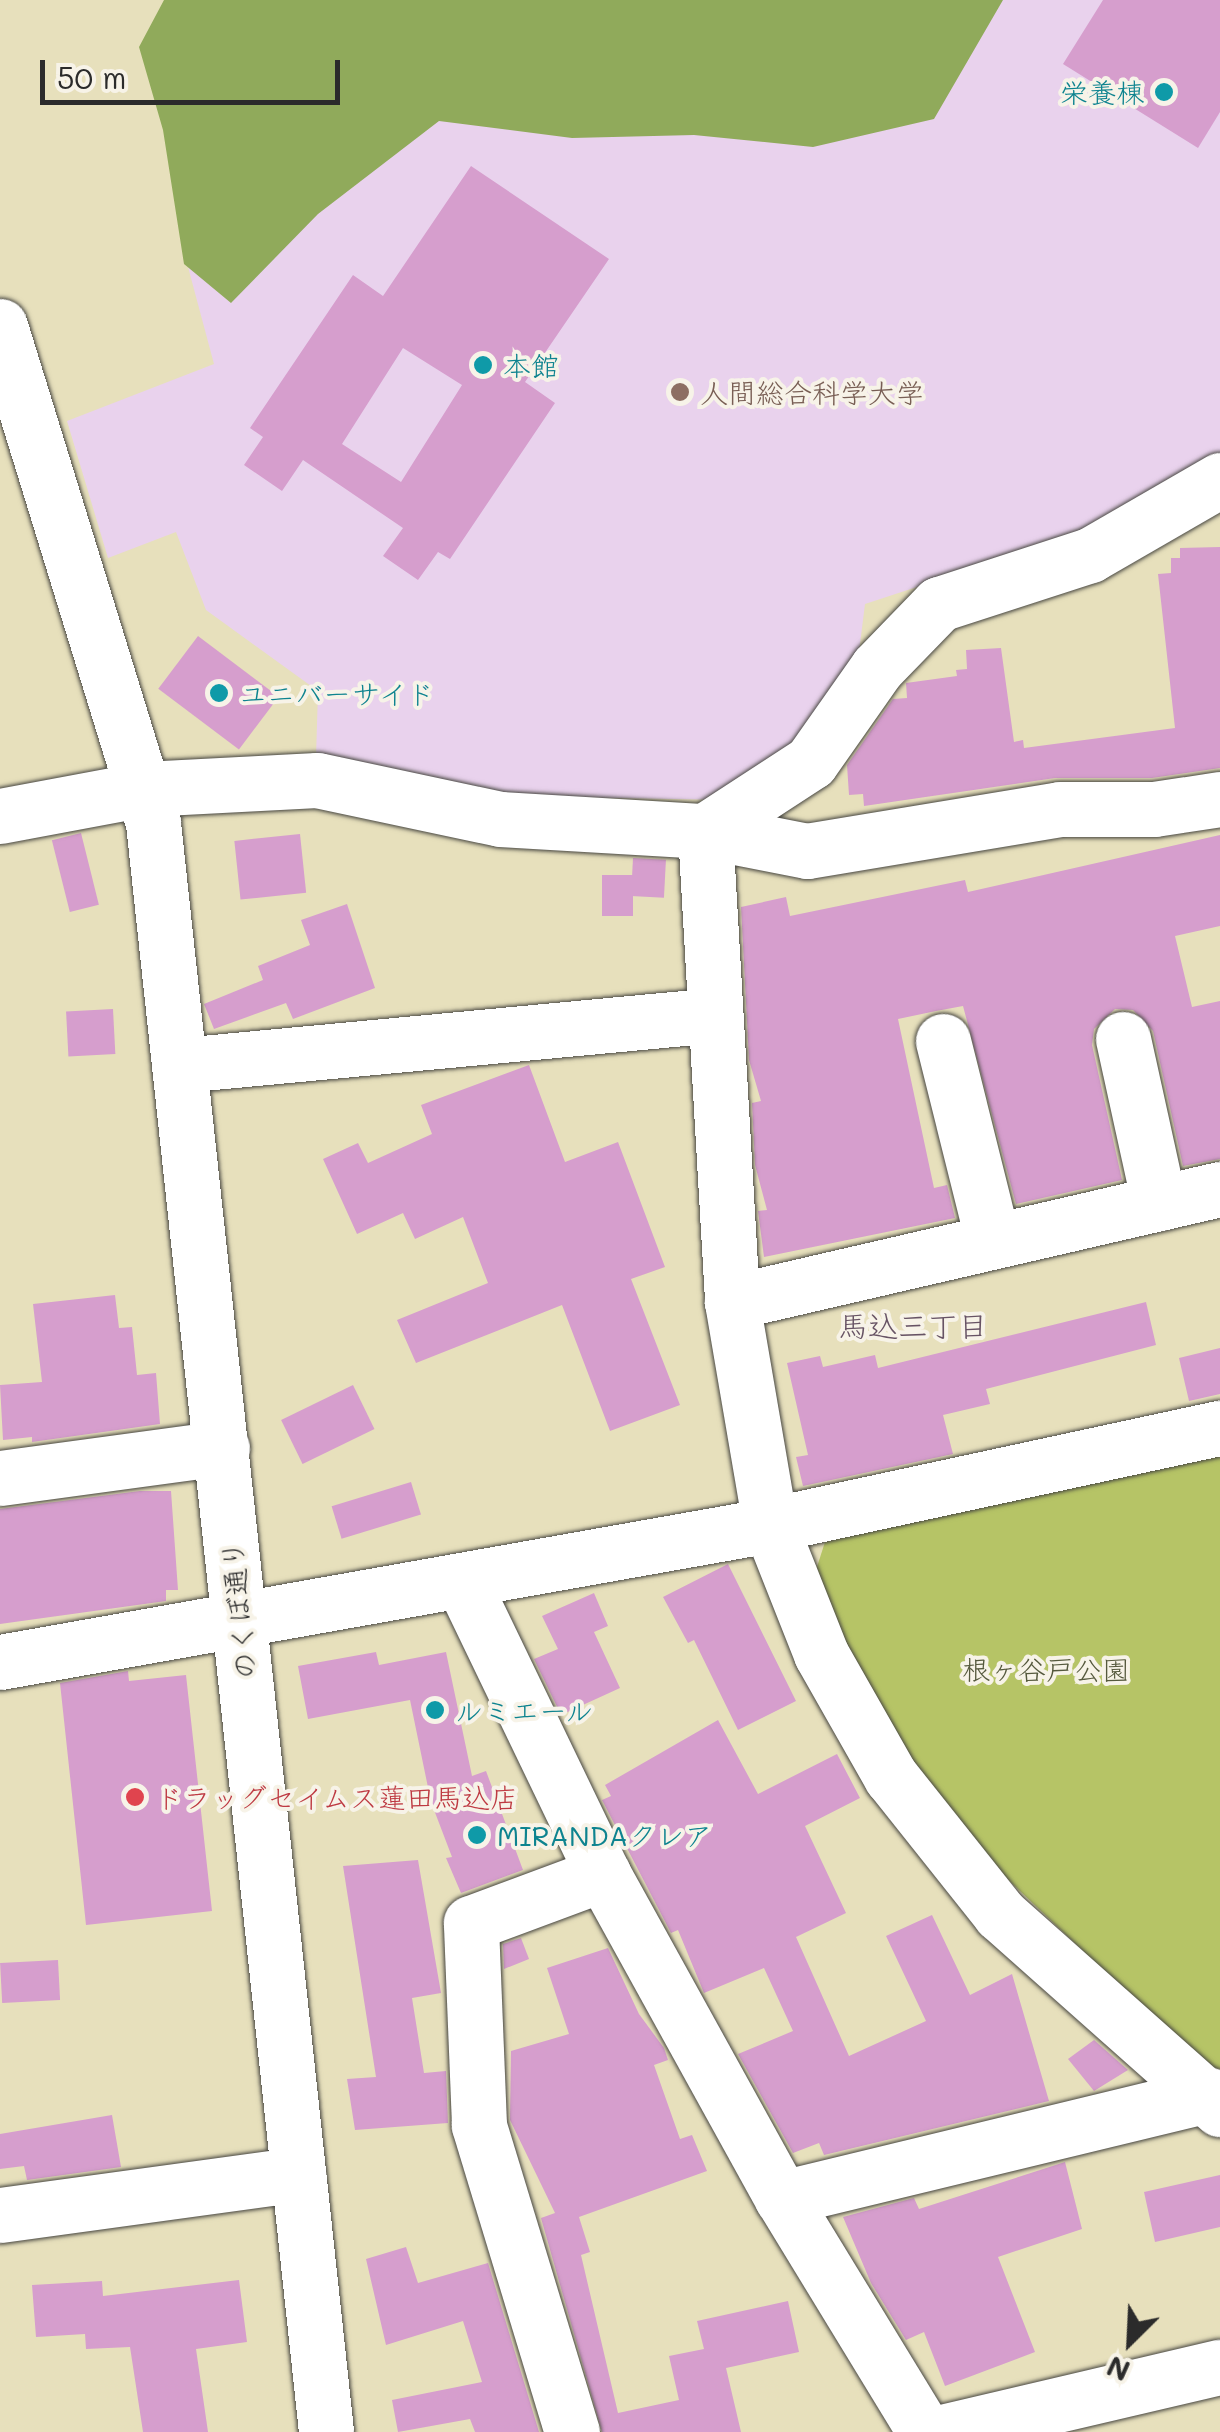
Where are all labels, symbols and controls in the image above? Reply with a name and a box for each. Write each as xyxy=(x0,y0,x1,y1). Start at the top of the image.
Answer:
scale bar xyxy=(45,40,345,102)
text: 50 m xyxy=(57,57,127,97)
place label: 栄養棟 xyxy=(1060,75,1144,109)
marker: 栄養棟 xyxy=(1153,81,1175,103)
place label: 本館 xyxy=(503,348,559,382)
marker: 本館 xyxy=(472,354,494,376)
place label: 人間総合科学大学 xyxy=(700,375,924,409)
marker: 人間総合科学大学 xyxy=(669,381,691,403)
place label: ユニバーサイド xyxy=(239,676,435,710)
marker: ユニバーサイド xyxy=(208,682,230,704)
district label: 馬込三丁目 xyxy=(838,1307,988,1343)
street label: のくぼ通り xyxy=(214,1539,262,1681)
park label: 根ヶ谷戸公園 xyxy=(962,1652,1130,1686)
place label: ルミエール xyxy=(455,1693,595,1727)
marker: ルミエール xyxy=(424,1699,446,1721)
place label: ドラッグセイムス蓮田馬込店 xyxy=(155,1780,519,1814)
marker: ドラッグセイムス蓮田馬込店 xyxy=(124,1786,146,1808)
place label: MIRANDAクレア xyxy=(497,1818,712,1852)
marker: MIRANDAクレア xyxy=(466,1824,488,1846)
north arrow xyxy=(1080,2292,1180,2392)
text: N xyxy=(1101,2349,1135,2390)

